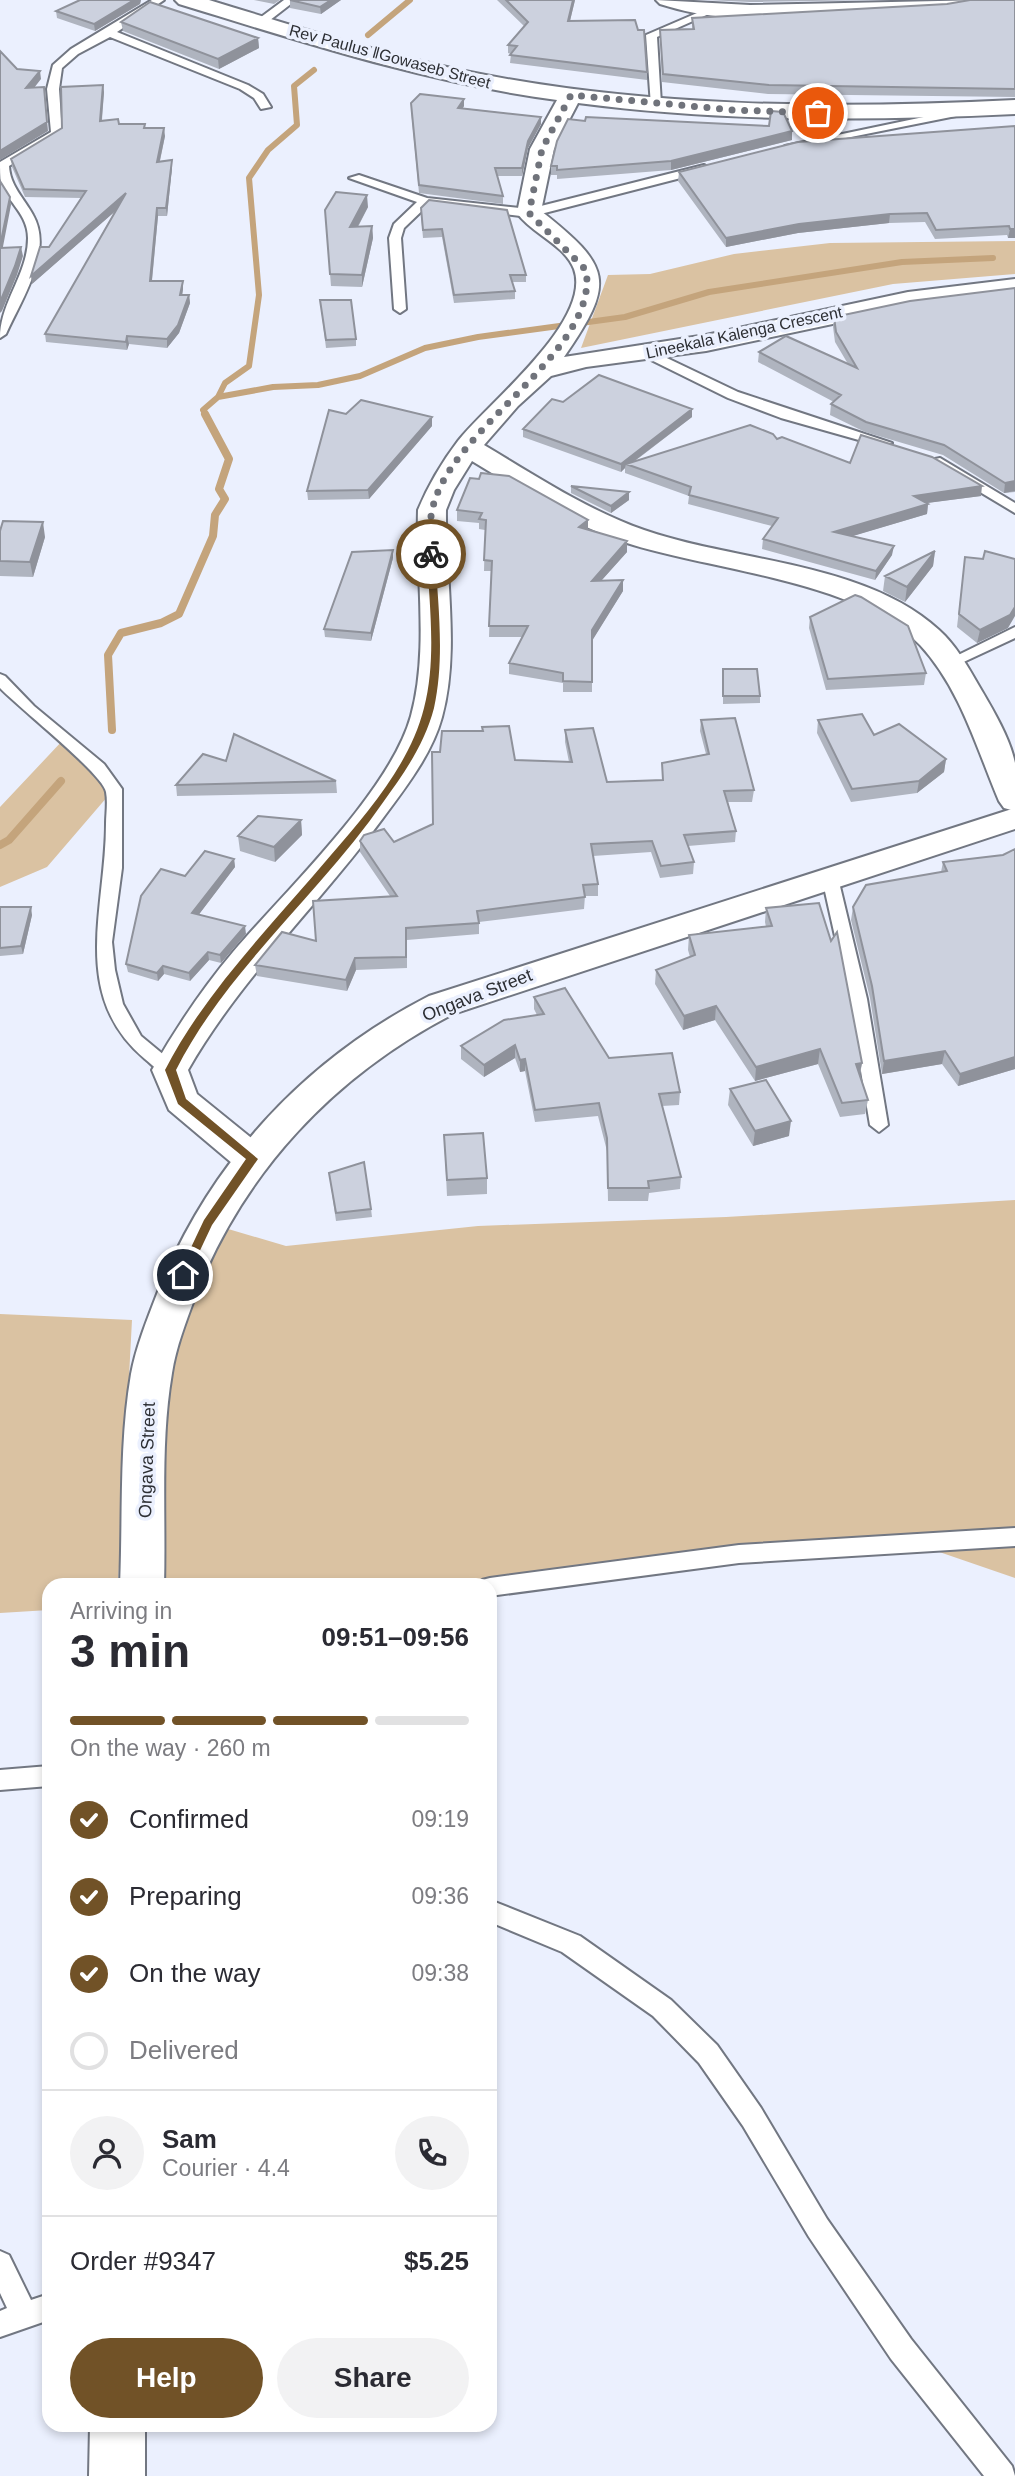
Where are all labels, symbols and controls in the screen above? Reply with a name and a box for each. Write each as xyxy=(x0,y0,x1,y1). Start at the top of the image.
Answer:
street label: Rev Paulus ǁGowaseb Street xyxy=(287,21,493,92)
pin xyxy=(788,83,848,143)
icon: bag xyxy=(799,94,837,132)
street label: Lineekala Kalenga Crescent xyxy=(644,303,844,362)
courier xyxy=(396,519,466,589)
icon: bike xyxy=(412,535,450,573)
street label: Ongava Street xyxy=(419,965,535,1025)
pin xyxy=(153,1245,213,1305)
icon: home xyxy=(164,1256,202,1294)
street label: Ongava Street xyxy=(135,1402,159,1518)
text: Arriving in xyxy=(70,1598,172,1624)
text: 09:51–09:56 xyxy=(322,1622,469,1652)
text: 3 min xyxy=(70,1625,190,1677)
text: On the way · 260 m xyxy=(70,1735,271,1761)
icon: check xyxy=(70,1801,108,1839)
text: Confirmed xyxy=(129,1804,249,1834)
text: 09:19 xyxy=(411,1806,469,1832)
icon: check xyxy=(70,1878,108,1916)
text: Preparing xyxy=(129,1881,242,1911)
text: 09:36 xyxy=(411,1883,469,1909)
icon: check xyxy=(70,1955,108,1993)
text: On the way xyxy=(129,1958,261,1988)
text: 09:38 xyxy=(411,1960,469,1986)
text: Delivered xyxy=(129,2035,239,2065)
button: person xyxy=(70,2116,144,2190)
button: phone xyxy=(395,2116,469,2190)
text: Sam xyxy=(162,2124,217,2154)
text: Courier · 4.4 xyxy=(162,2155,290,2181)
text: Order #9347 xyxy=(70,2246,216,2276)
text: $5.25 xyxy=(404,2246,469,2276)
button: Help xyxy=(70,2338,263,2418)
button: Share xyxy=(277,2338,469,2418)

